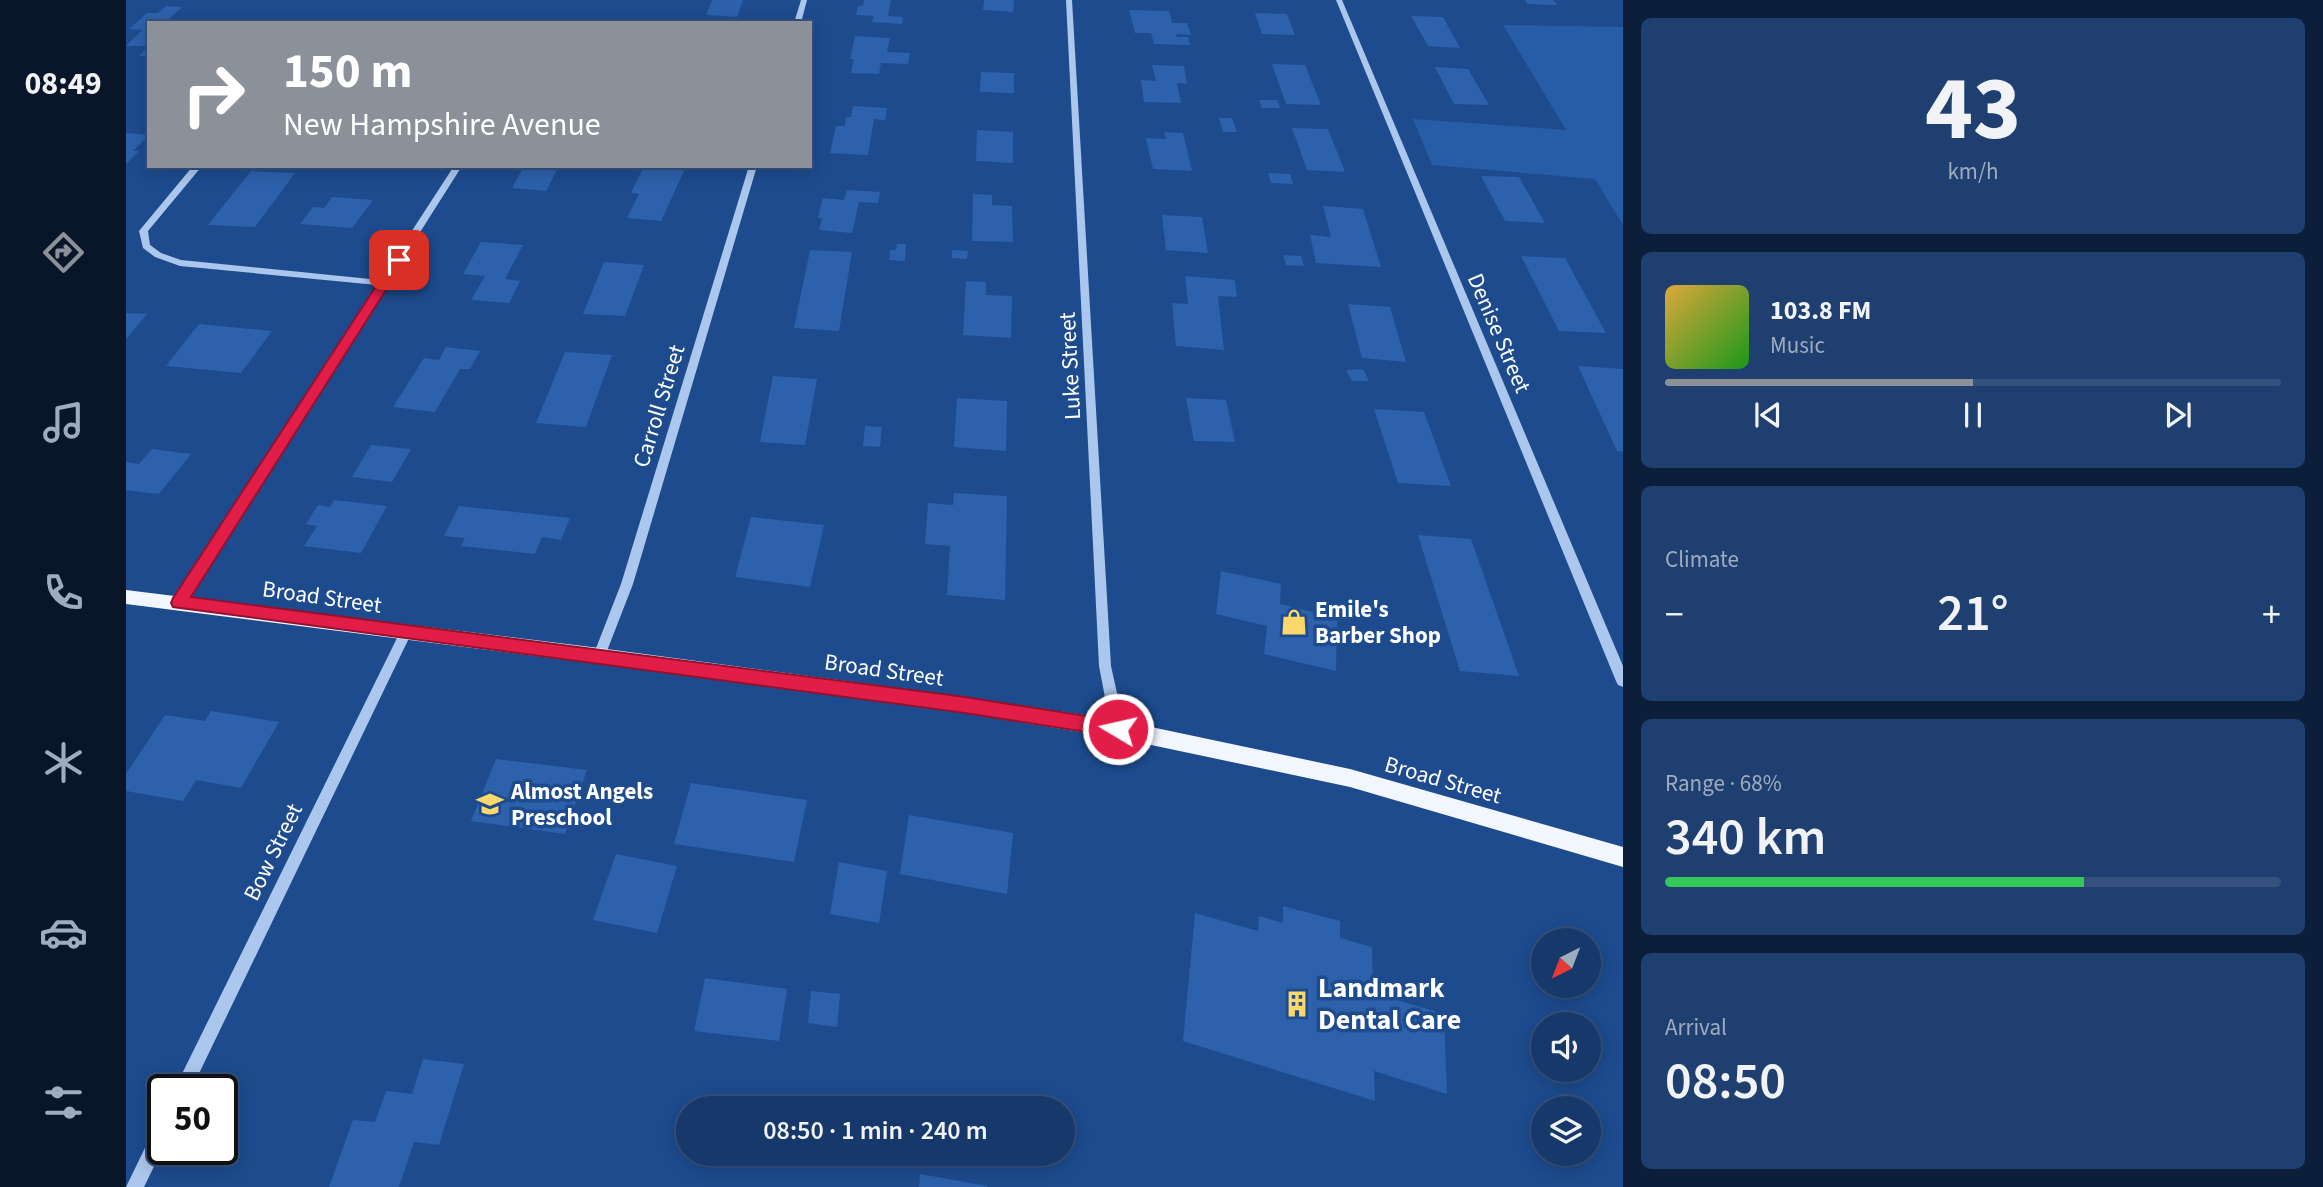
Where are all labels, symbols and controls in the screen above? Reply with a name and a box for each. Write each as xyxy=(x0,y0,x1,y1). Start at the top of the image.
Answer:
text: 150 m xyxy=(283,37,412,107)
text: 43 xyxy=(1925,45,2021,174)
icon: right xyxy=(168,49,259,140)
text: 08:49 xyxy=(24,61,102,107)
text: New Hampshire Avenue xyxy=(283,102,601,148)
text: km/h xyxy=(1947,155,1999,188)
icon: directions xyxy=(39,228,88,277)
pin xyxy=(369,230,429,290)
icon: arrive xyxy=(380,241,418,279)
street label: Denise Street xyxy=(1459,268,1539,398)
text: 103.8 FM xyxy=(1770,292,1871,329)
street label: Luke Street xyxy=(1051,311,1089,421)
text: Music xyxy=(1770,329,1825,362)
street label: Carroll Street xyxy=(625,340,693,471)
icon: previous xyxy=(1749,396,1787,434)
icon: pause xyxy=(1954,396,1992,434)
icon: next xyxy=(2159,396,2197,434)
icon: music xyxy=(39,398,88,447)
text: Climate xyxy=(1665,543,1739,576)
icon: phone xyxy=(39,568,88,617)
street label: Broad Street xyxy=(260,572,384,622)
text: 21° xyxy=(1937,577,2009,651)
text: − xyxy=(1665,588,1684,642)
text: + xyxy=(2262,588,2281,642)
place label: Emile's Barber Shop xyxy=(1315,593,1441,652)
shop icon: Emile's Barber Shop xyxy=(1279,607,1309,637)
street label: Broad Street xyxy=(822,645,946,695)
position arrow xyxy=(1081,692,1155,766)
icon: climate xyxy=(39,738,88,787)
street label: Broad Street xyxy=(1381,748,1505,812)
text: Range · 68% xyxy=(1665,767,1782,800)
place label: Almost Angels Preschool xyxy=(510,775,653,834)
school or university icon: Almost Angels Preschool xyxy=(475,789,505,819)
street label: Bow Street xyxy=(235,798,311,906)
text: 340 km xyxy=(1665,801,1826,875)
icon: car xyxy=(39,908,88,957)
north arrow xyxy=(1531,928,1601,998)
map controls xyxy=(1531,928,1601,1166)
place label: Landmark Dental Care xyxy=(1318,968,1461,1040)
building icon: Landmark Dental Care xyxy=(1282,989,1312,1019)
text: Arrival xyxy=(1665,1011,1727,1044)
button: sound xyxy=(1531,1012,1601,1082)
text: 08:50 xyxy=(1665,1045,1786,1119)
speed limit sign: 50 xyxy=(147,1074,238,1165)
icon: filters xyxy=(39,1078,88,1127)
button: layers xyxy=(1531,1096,1601,1166)
text: 08:50 · 1 min · 240 m xyxy=(763,1112,988,1149)

